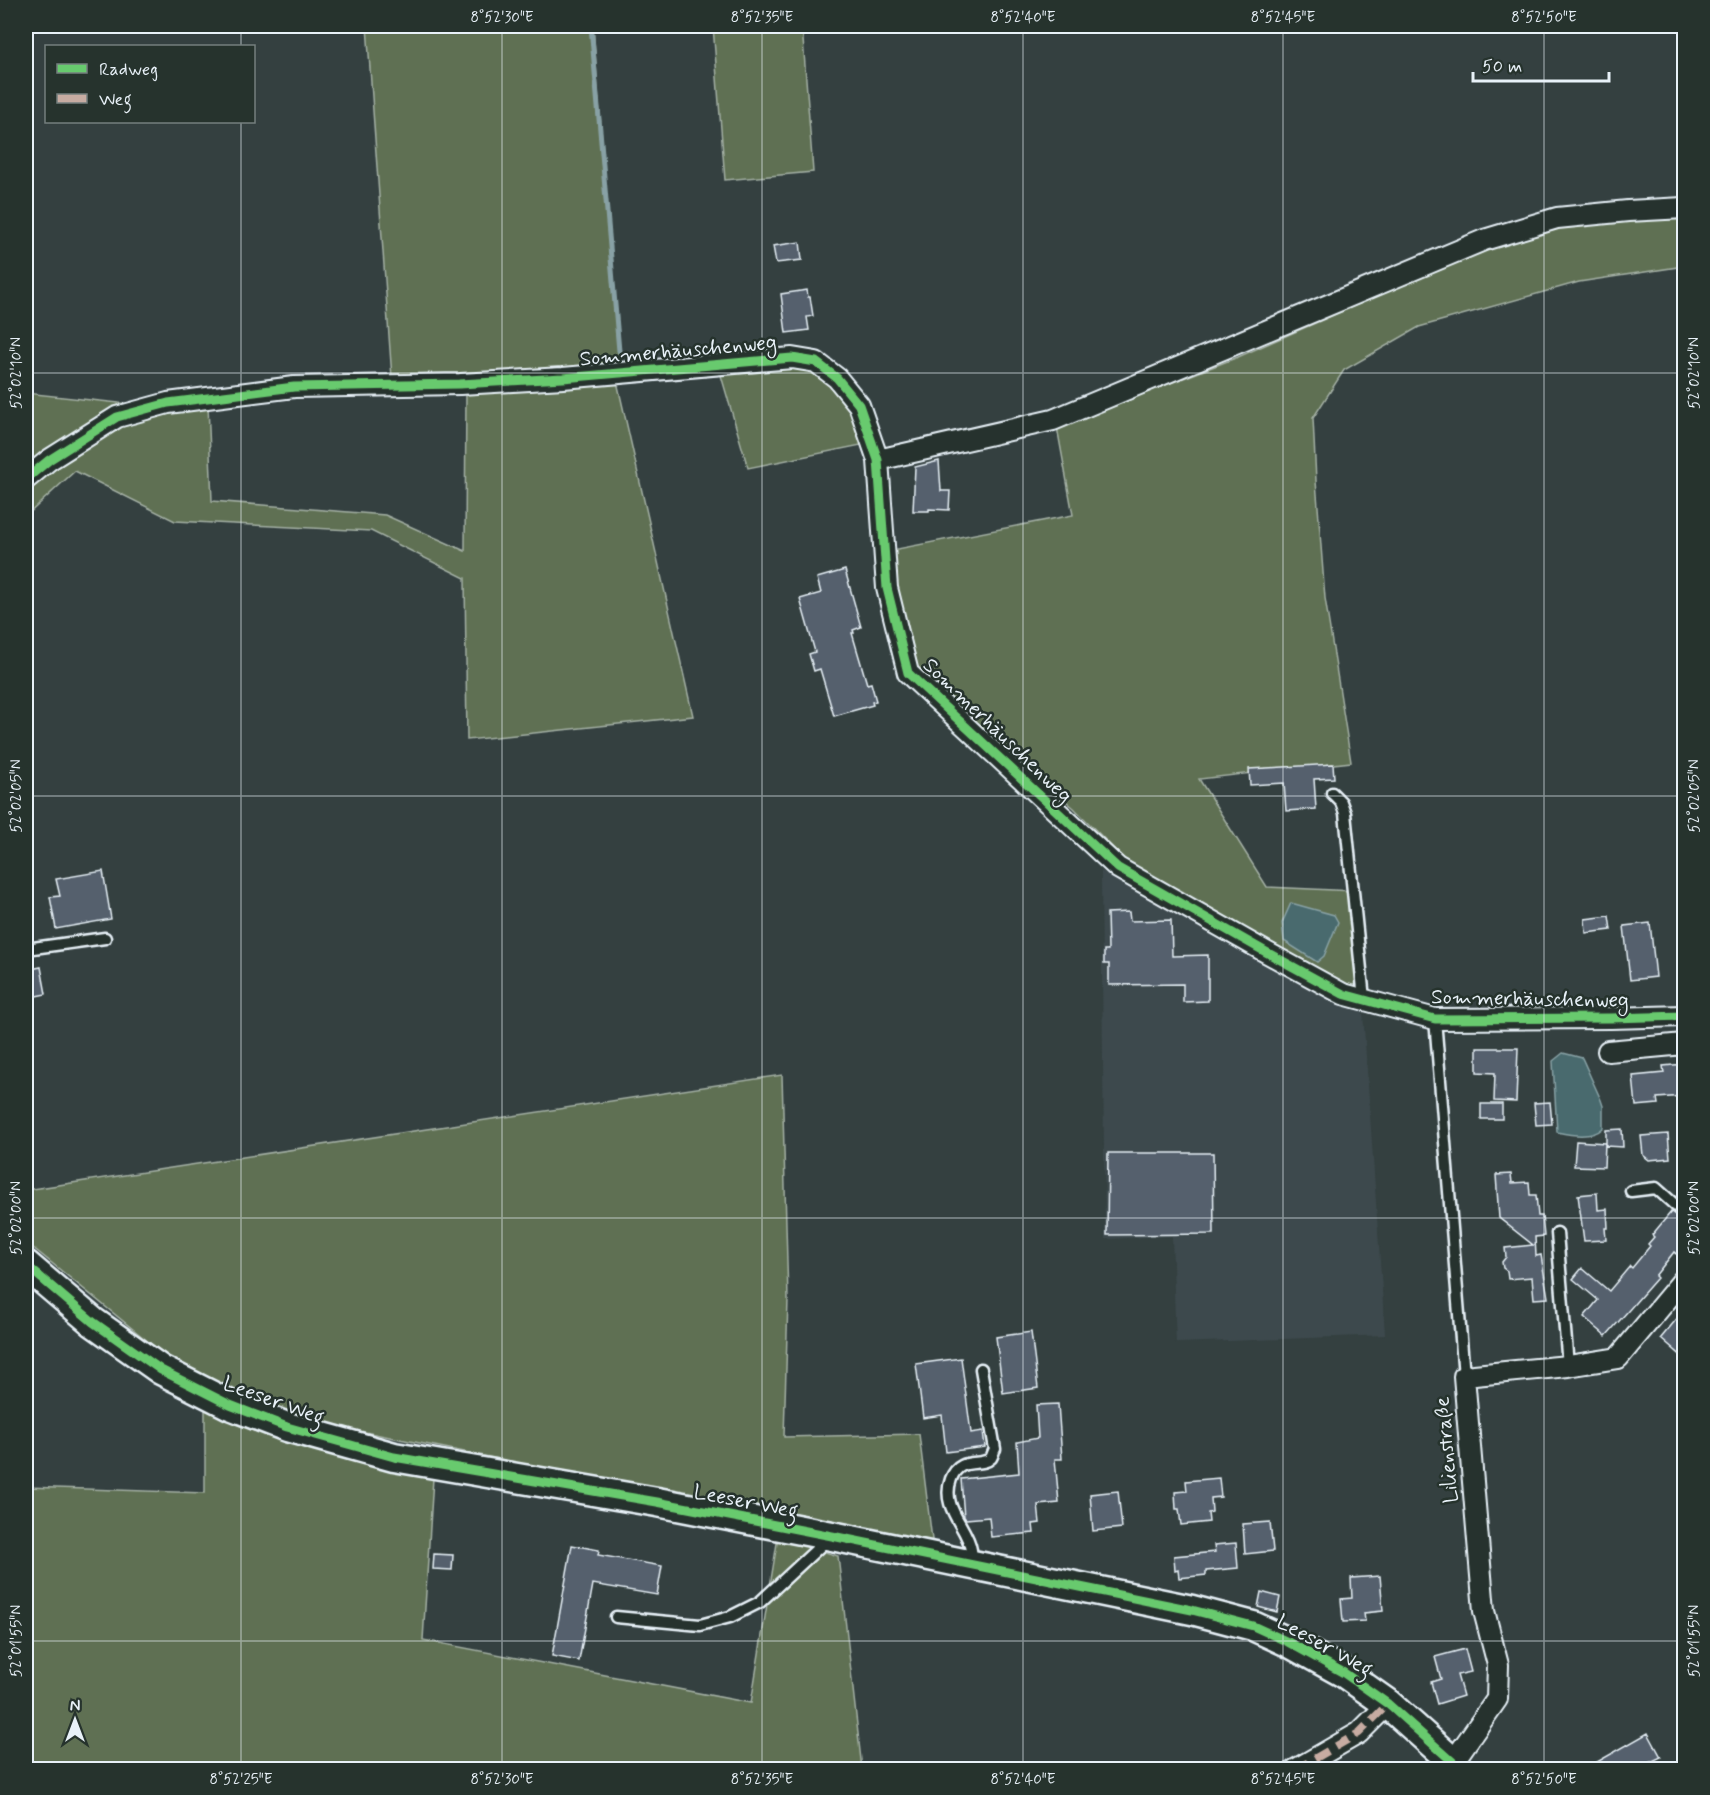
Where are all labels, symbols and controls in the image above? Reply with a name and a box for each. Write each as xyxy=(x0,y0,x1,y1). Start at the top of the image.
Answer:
text: 8°52'30"E xyxy=(470,8,534,28)
text: 8°52'35"E xyxy=(731,8,794,28)
text: 8°52'40"E xyxy=(990,8,1056,28)
text: 8°52'45"E xyxy=(1251,8,1316,28)
text: 8°52'50"E xyxy=(1511,8,1577,28)
legend xyxy=(45,45,255,123)
scale bar xyxy=(1473,45,1610,83)
text: 50 m xyxy=(1482,55,1522,79)
text: Radweg xyxy=(99,58,158,82)
text: Weg xyxy=(99,88,132,114)
street label: Sommerhäuschenweg xyxy=(578,328,778,375)
text: 52°02'10"N xyxy=(7,337,27,409)
text: 52°02'10"N xyxy=(1685,337,1705,409)
street label: Sommerhäuschenweg xyxy=(916,652,1078,810)
text: 52°02'05"N xyxy=(7,759,27,833)
text: 52°02'05"N xyxy=(1685,759,1705,833)
street label: Sommerhäuschenweg xyxy=(1431,983,1629,1016)
text: 52°02'00"N xyxy=(7,1181,27,1255)
text: 52°02'00"N xyxy=(1685,1181,1705,1255)
street label: Leeser Weg xyxy=(218,1370,328,1434)
street label: Lilienstraße xyxy=(1428,1395,1466,1504)
street label: Leeser Weg xyxy=(691,1478,800,1528)
text: 52°01'55"N xyxy=(7,1605,27,1677)
text: 52°01'55"N xyxy=(1685,1605,1705,1677)
street label: Leeser Weg xyxy=(1270,1608,1378,1686)
north arrow xyxy=(45,1690,105,1750)
text: N xyxy=(70,1696,80,1717)
text: 8°52'25"E xyxy=(209,1770,273,1790)
text: 8°52'30"E xyxy=(470,1770,534,1790)
text: 8°52'35"E xyxy=(731,1770,794,1790)
text: 8°52'40"E xyxy=(990,1770,1056,1790)
text: 8°52'45"E xyxy=(1251,1770,1316,1790)
text: 8°52'50"E xyxy=(1511,1770,1577,1790)

